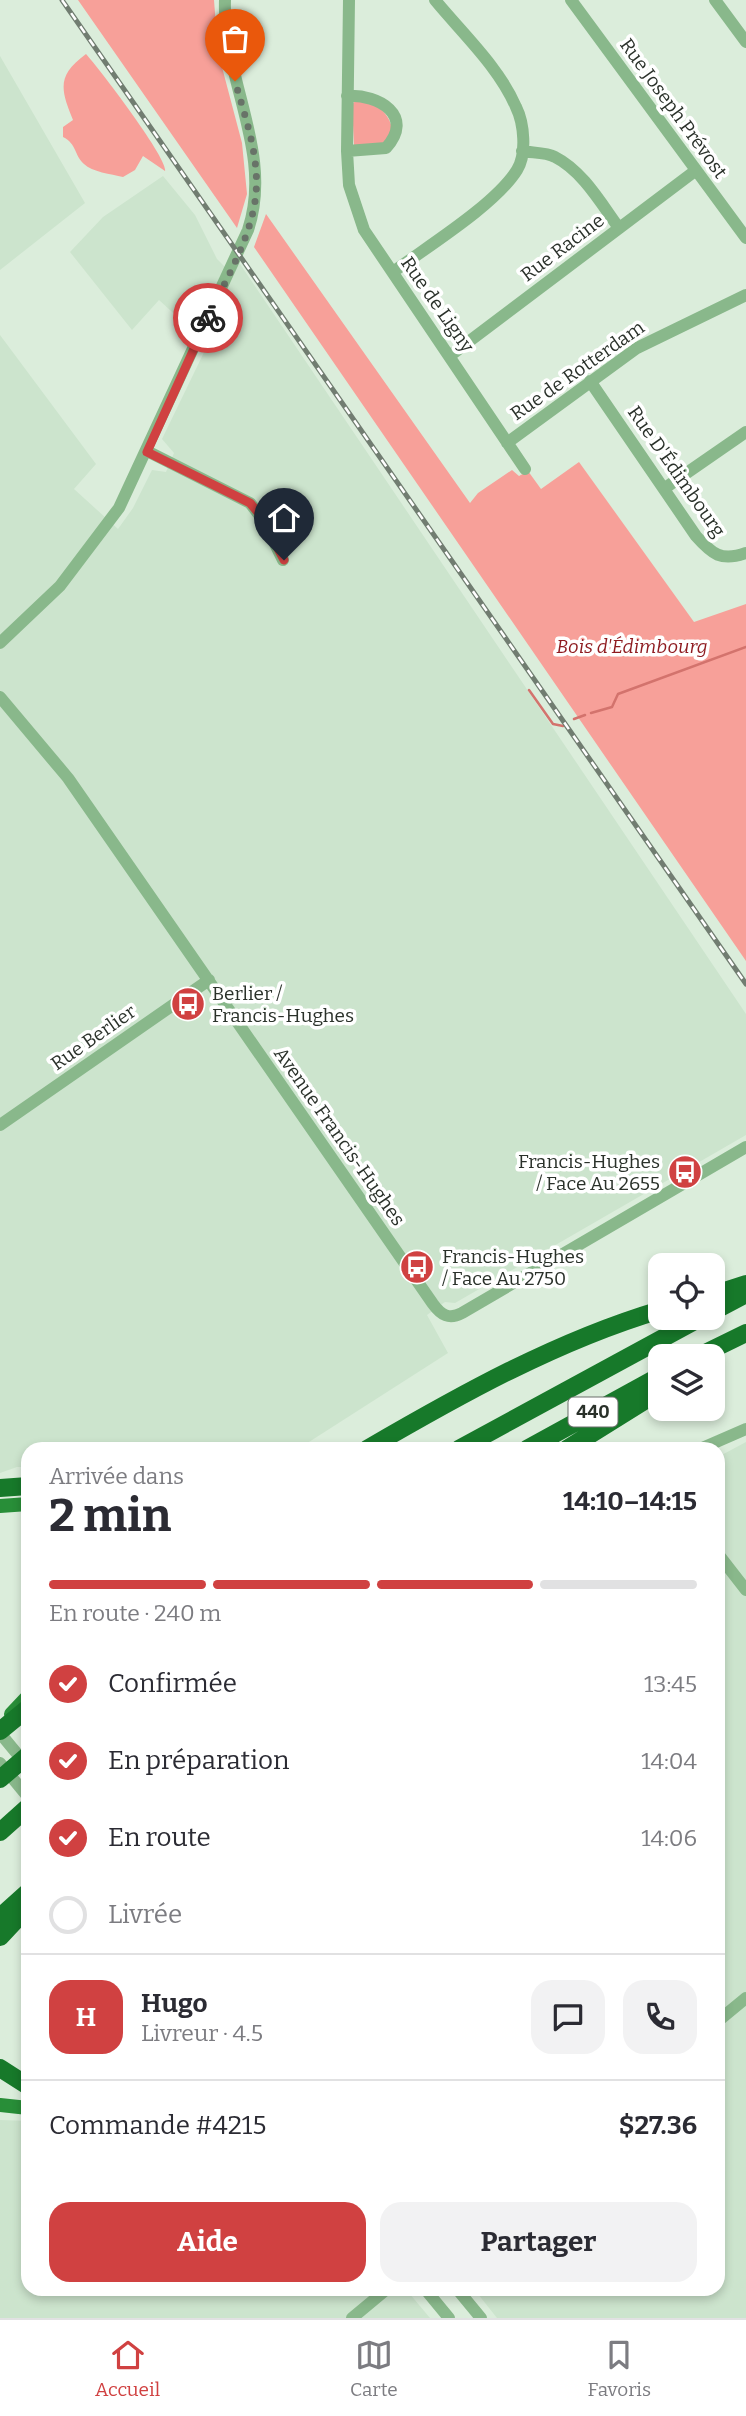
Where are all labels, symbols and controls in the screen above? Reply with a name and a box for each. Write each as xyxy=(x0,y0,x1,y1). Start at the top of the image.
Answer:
pin xyxy=(205,9,265,81)
icon: bag xyxy=(216,20,254,58)
street label: Rue Joseph Prévost xyxy=(615,34,732,183)
street label: Rue Racine xyxy=(516,209,608,286)
street label: Rue de Ligny xyxy=(396,252,479,357)
courier xyxy=(173,283,243,353)
icon: bike xyxy=(189,299,227,337)
street label: Rue de Rotterdam xyxy=(506,316,649,425)
street label: Rue D'Édimbourg xyxy=(623,401,731,542)
pin xyxy=(254,488,314,560)
icon: home xyxy=(265,499,303,537)
park label: Bois d'Édimbourg xyxy=(556,635,708,658)
place label: Berlier / Francis-Hughes xyxy=(212,982,354,1027)
bus stop icon: Berlier / Francis-Hughes xyxy=(169,985,207,1023)
street label: Rue Berlier xyxy=(46,999,141,1075)
street label: Avenue Francis-Hughes xyxy=(269,1043,410,1230)
place label: Francis-Hughes / Face Au 2655 xyxy=(518,1150,660,1195)
bus stop icon: Francis-Hughes / Face Au 2655 xyxy=(666,1153,704,1191)
place label: Francis-Hughes / Face Au 2750 xyxy=(442,1245,584,1290)
bus stop icon: Francis-Hughes / Face Au 2750 xyxy=(398,1248,436,1286)
map controls xyxy=(648,1253,725,1421)
button: locate xyxy=(648,1253,725,1330)
button: layers xyxy=(648,1344,725,1421)
road number: 440 xyxy=(568,1398,618,1427)
text: Arrivée dans xyxy=(49,1462,184,1490)
text: 14:10–14:15 xyxy=(563,1486,697,1517)
text: 2 min xyxy=(49,1488,171,1543)
text: En route · 240 m xyxy=(49,1599,221,1627)
icon: check xyxy=(49,1665,87,1703)
text: Confirmée xyxy=(108,1668,237,1699)
text: 13:45 xyxy=(644,1670,697,1698)
icon: check xyxy=(49,1742,87,1780)
text: En préparation xyxy=(108,1745,289,1776)
text: 14:04 xyxy=(641,1747,697,1775)
icon: check xyxy=(49,1819,87,1857)
text: En route xyxy=(108,1822,211,1853)
text: 14:06 xyxy=(641,1824,697,1852)
text: Livrée xyxy=(108,1899,182,1930)
button: chat xyxy=(531,1980,605,2054)
button: phone xyxy=(623,1980,697,2054)
text: Hugo xyxy=(141,1988,207,2019)
text: H xyxy=(76,2002,96,2033)
text: Livreur · 4.5 xyxy=(141,2019,263,2047)
text: Commande #4215 xyxy=(49,2110,266,2141)
text: $27.36 xyxy=(619,2110,697,2141)
button: Aide xyxy=(49,2202,366,2282)
button: Partager xyxy=(380,2202,697,2282)
tab: Accueil xyxy=(95,2336,160,2401)
tab: Carte xyxy=(350,2336,398,2401)
tab: Favoris xyxy=(588,2336,651,2401)

